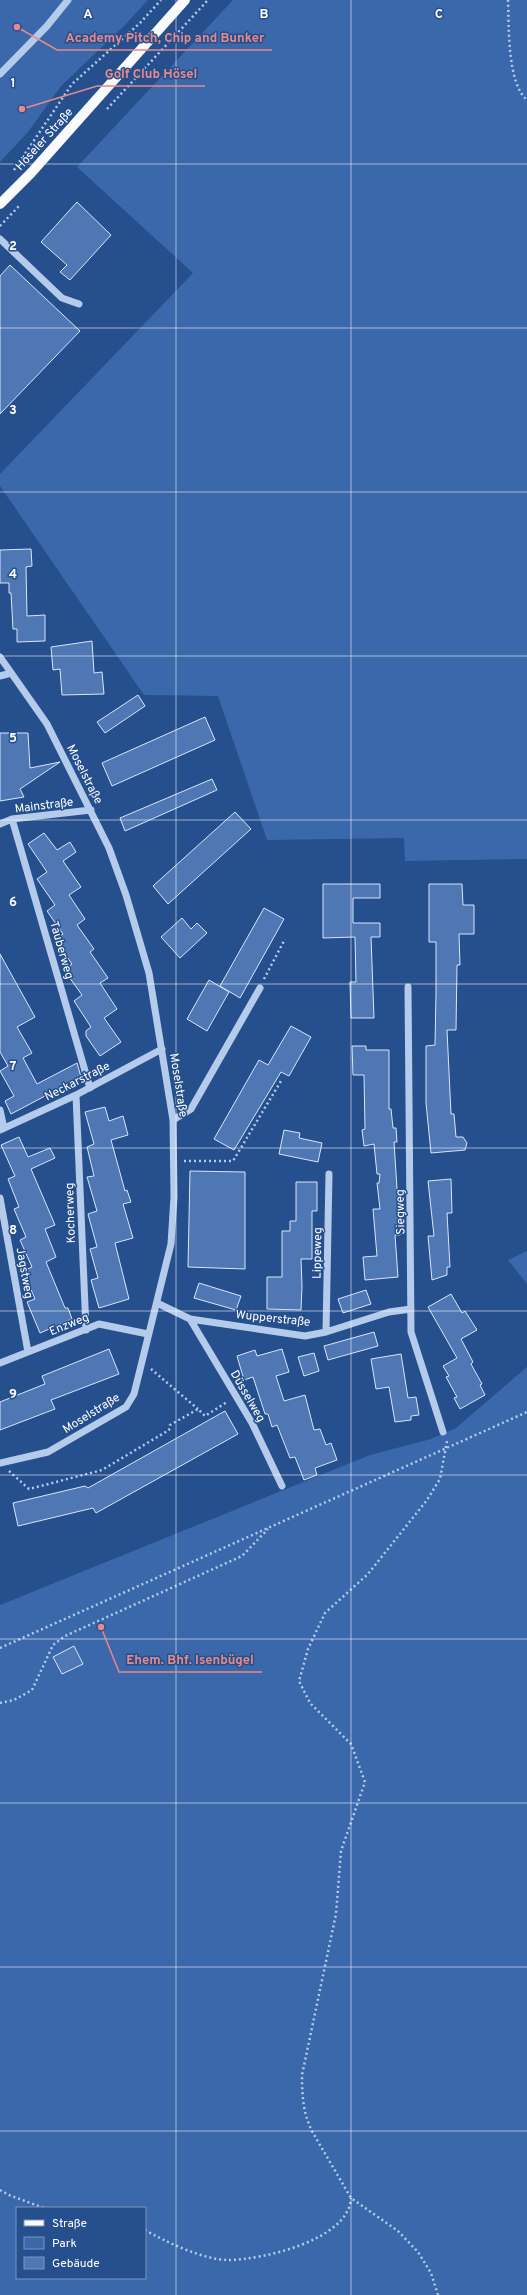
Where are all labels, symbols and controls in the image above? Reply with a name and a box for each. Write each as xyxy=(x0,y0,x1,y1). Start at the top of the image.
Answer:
text: A xyxy=(83,7,93,23)
text: B xyxy=(260,7,269,23)
text: C xyxy=(435,7,443,23)
callout: Academy Pitch, Chip and Bunker xyxy=(57,25,272,50)
text: Academy Pitch, Chip and Bunker xyxy=(66,31,265,47)
callout: Golf Club Hösel xyxy=(97,61,205,86)
text: Golf Club Hösel xyxy=(105,67,197,83)
text: 1 xyxy=(10,76,16,92)
street label: Höseler Straße xyxy=(12,105,77,174)
text: 2 xyxy=(9,239,17,255)
text: 3 xyxy=(9,403,17,419)
text: 4 xyxy=(9,567,17,583)
text: 5 xyxy=(9,731,17,747)
street label: Moselstraße xyxy=(62,742,106,807)
street label: Mainstraße xyxy=(14,794,74,818)
text: 6 xyxy=(9,895,17,911)
street label: Tauberweg xyxy=(45,920,77,981)
street label: Moselstraße xyxy=(165,1052,191,1118)
street label: Neckarstraße xyxy=(42,1058,113,1105)
text: 7 xyxy=(10,1059,17,1075)
street label: Kocherweg xyxy=(62,1182,80,1244)
street label: Siegweg xyxy=(393,1189,409,1235)
text: 8 xyxy=(9,1223,17,1239)
street label: Lippeweg xyxy=(310,1227,326,1279)
street label: Jagstweg xyxy=(12,1246,36,1300)
street label: Wupperstraße xyxy=(235,1307,311,1331)
street label: Enzweg xyxy=(47,1310,92,1340)
street label: Düsselweg xyxy=(226,1368,268,1425)
text: 9 xyxy=(9,1387,17,1403)
street label: Moselstraße xyxy=(60,1390,123,1438)
callout: Ehem. Bhf. Isenbügel xyxy=(119,1647,262,1672)
text: Ehem. Bhf. Isenbügel xyxy=(126,1653,254,1669)
legend xyxy=(16,2207,146,2279)
text: Straße xyxy=(52,2216,87,2232)
text: Park xyxy=(52,2236,77,2252)
text: Gebäude xyxy=(52,2256,100,2272)

